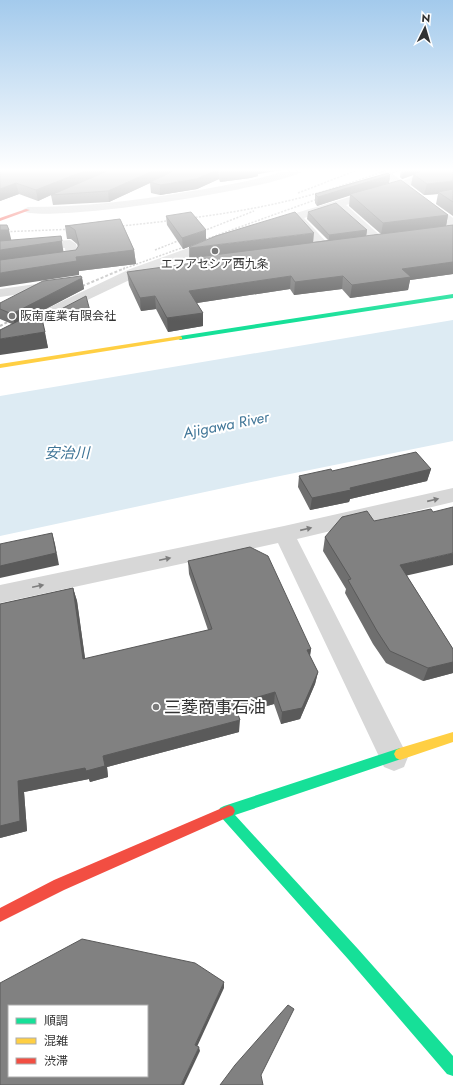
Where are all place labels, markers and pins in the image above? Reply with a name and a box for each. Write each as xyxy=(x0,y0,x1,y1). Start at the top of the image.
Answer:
marker: エフアセシア西九条 xyxy=(210,246,220,256)
place label: エフアセシア西九条 xyxy=(161,255,269,273)
place label: 阪南産業有限会社 xyxy=(20,307,116,325)
marker: 阪南産業有限会社 xyxy=(7,311,17,321)
place label: 三菱商事石油 xyxy=(164,695,266,719)
marker: 三菱商事石油 xyxy=(151,702,161,712)

